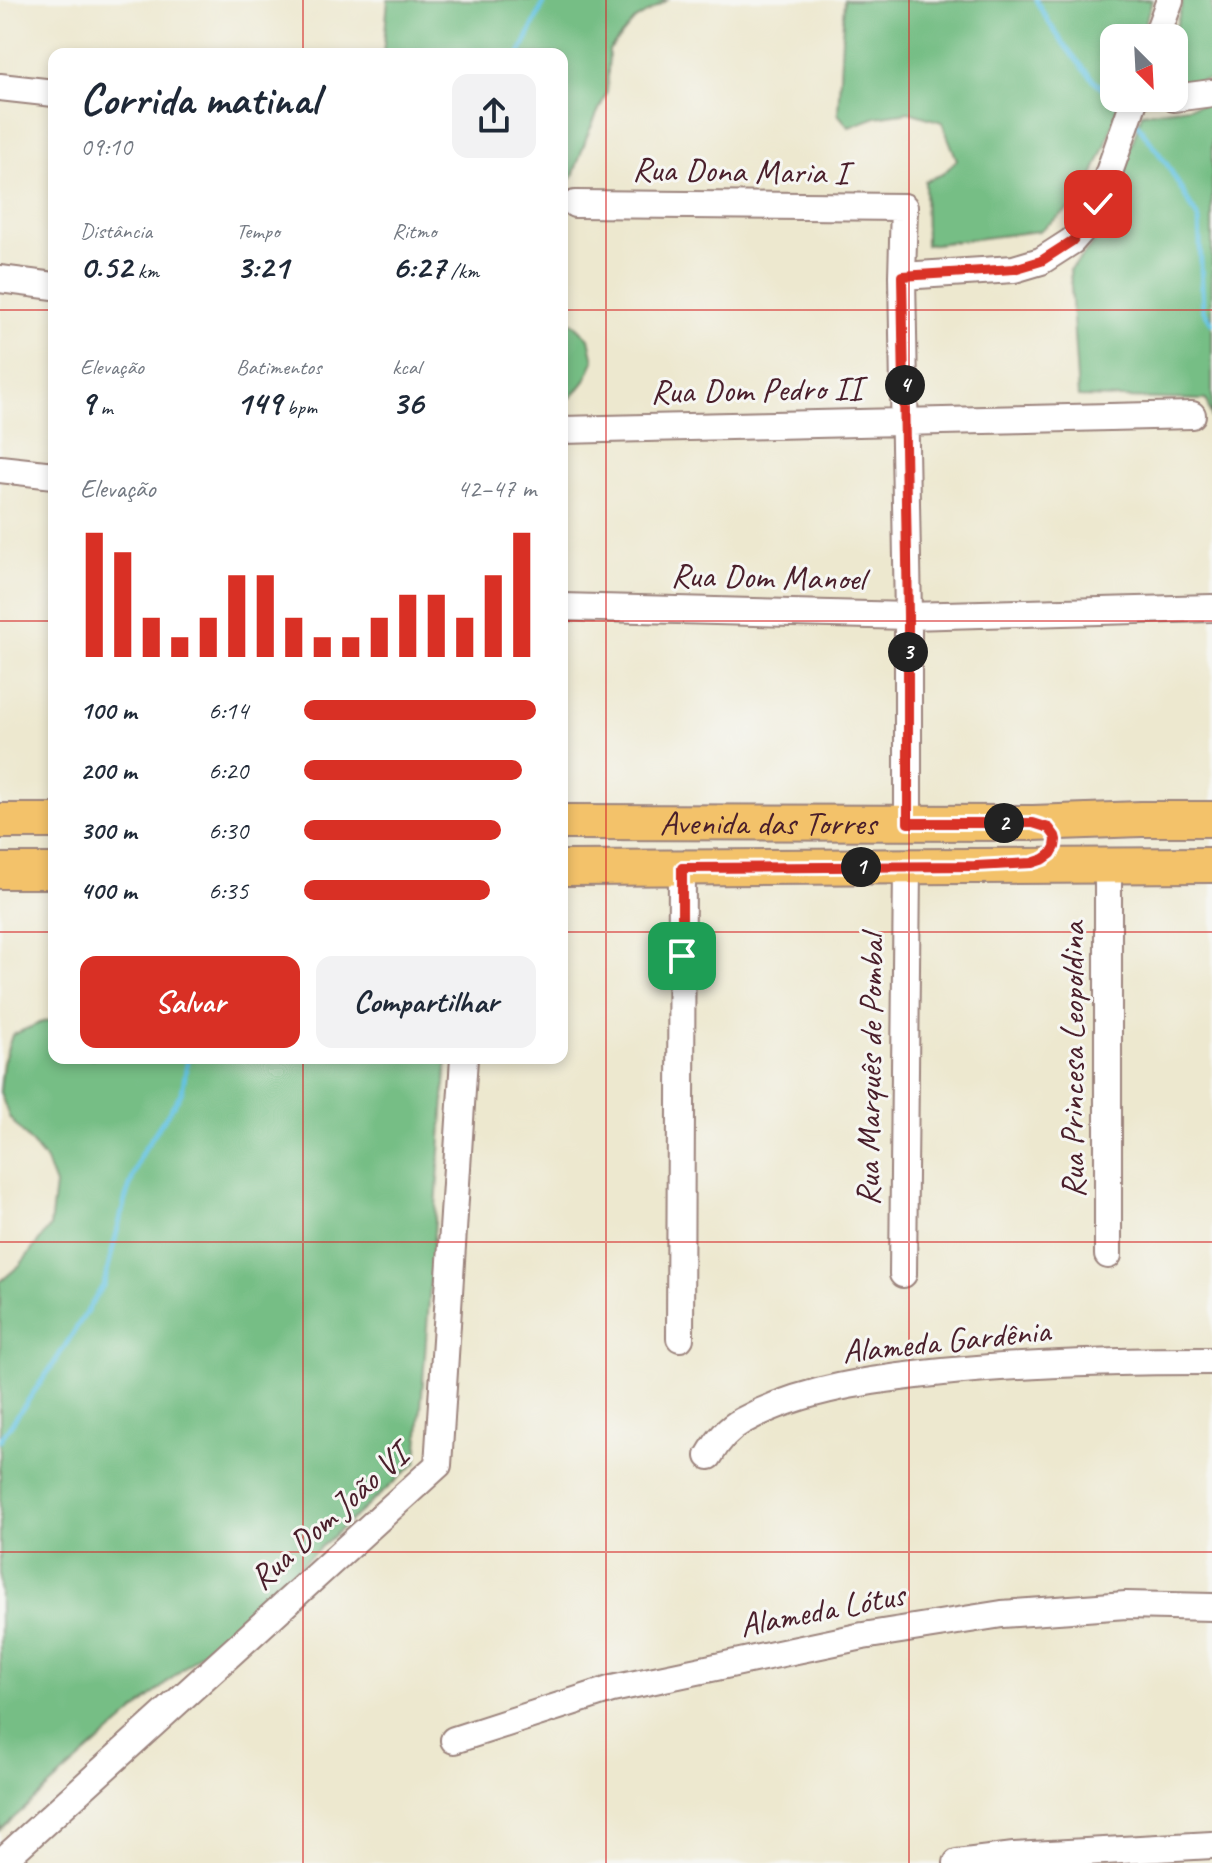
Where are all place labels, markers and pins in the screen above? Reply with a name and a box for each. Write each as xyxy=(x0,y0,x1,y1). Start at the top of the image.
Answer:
pin xyxy=(1064,170,1132,238)
pin: 4 xyxy=(885,365,925,405)
pin: 3 xyxy=(888,632,928,672)
pin: 2 xyxy=(984,803,1024,843)
pin: 1 xyxy=(841,847,881,887)
pin xyxy=(648,922,716,990)

